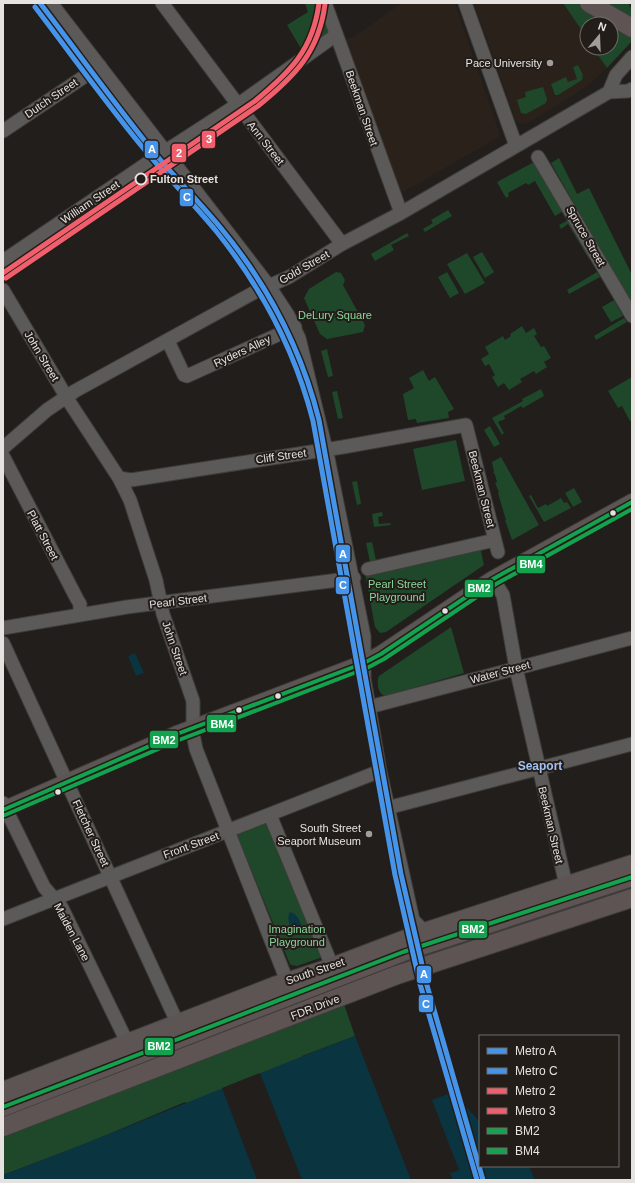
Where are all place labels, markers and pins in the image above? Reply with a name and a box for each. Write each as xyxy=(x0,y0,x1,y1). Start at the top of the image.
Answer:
place label: Pace University xyxy=(466,57,542,69)
marker: Pace University xyxy=(545,58,555,68)
marker: Fulton Street xyxy=(134,172,148,186)
place label: Fulton Street xyxy=(150,173,218,185)
unlabelled marker xyxy=(608,508,618,518)
unlabelled marker xyxy=(440,606,450,616)
unlabelled marker xyxy=(273,691,283,701)
unlabelled marker xyxy=(234,705,244,715)
unlabelled marker xyxy=(53,787,63,797)
place label: South Street Seaport Museum xyxy=(277,822,361,847)
marker: South Street Seaport Museum xyxy=(364,829,374,839)

